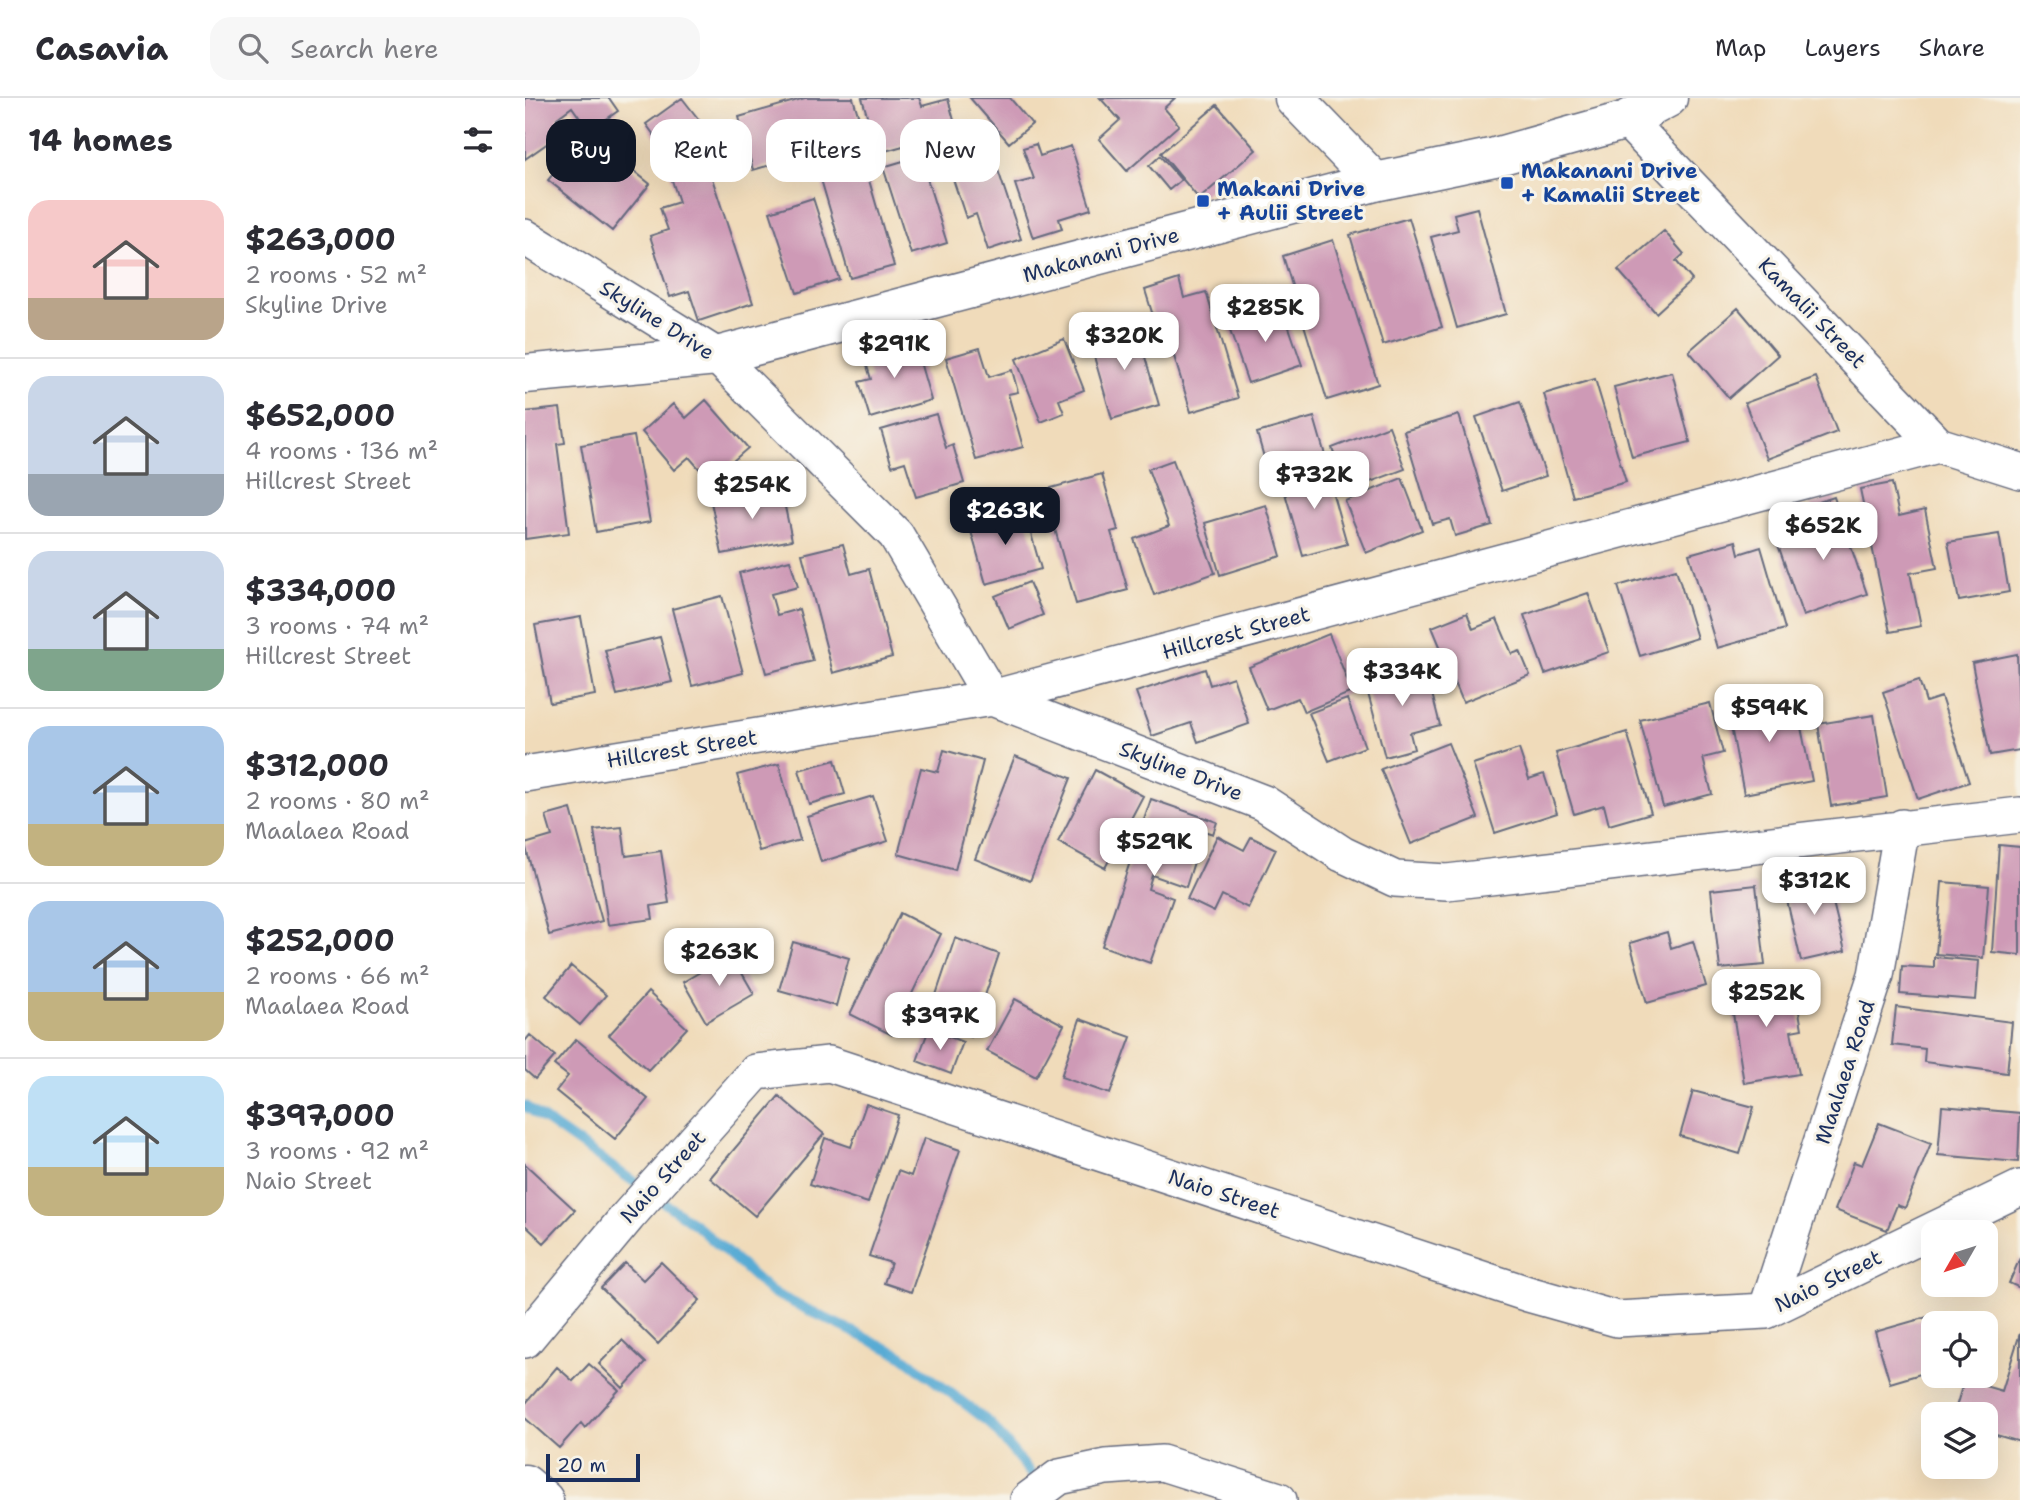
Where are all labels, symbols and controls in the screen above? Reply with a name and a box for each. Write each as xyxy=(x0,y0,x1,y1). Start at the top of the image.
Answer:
search box xyxy=(210,17,700,80)
text: Casavia xyxy=(35,26,168,71)
icon: search xyxy=(234,29,272,67)
text: Search here xyxy=(290,31,439,66)
text: Map xyxy=(1715,32,1766,64)
text: Layers xyxy=(1804,32,1881,64)
text: Share xyxy=(1919,32,1985,64)
chip: Buy xyxy=(546,119,636,182)
chip: Rent xyxy=(650,119,752,182)
chip: Filters xyxy=(766,119,886,182)
chip: New xyxy=(900,119,1000,182)
text: 14 homes xyxy=(28,120,173,161)
icon: filters xyxy=(459,121,497,159)
place label: Makanani Drive + Kamalii Street xyxy=(1521,157,1700,209)
place label: Makani Drive + Aulii Street xyxy=(1217,175,1365,227)
marker: Makanani Drive + Kamalii Street xyxy=(1499,175,1515,191)
marker: Makani Drive + Aulii Street xyxy=(1195,193,1211,209)
text: $263,000 xyxy=(245,219,396,260)
street label: Makanani Drive xyxy=(1020,221,1182,289)
icon: home xyxy=(84,228,168,312)
street label: Kamalii Street xyxy=(1752,251,1872,375)
text: 2 rooms · 52 m² xyxy=(245,260,427,290)
street label: Skyline Drive xyxy=(594,274,720,366)
pin: $285K xyxy=(1216,285,1314,344)
text: Skyline Drive xyxy=(245,290,388,320)
text: $285K xyxy=(1226,292,1304,322)
pin: $320K xyxy=(1075,313,1173,372)
pin: $291K xyxy=(845,320,943,380)
text: $320K xyxy=(1085,320,1163,350)
text: $291K xyxy=(858,328,930,358)
text: $652,000 xyxy=(245,395,395,436)
icon: home xyxy=(84,404,168,488)
text: 4 rooms · 136 m² xyxy=(245,436,438,466)
pin: $732K xyxy=(1265,452,1363,511)
text: $732K xyxy=(1275,459,1353,489)
pin: $254K xyxy=(703,462,801,521)
text: Hillcrest Street xyxy=(245,466,411,496)
text: $254K xyxy=(713,469,791,499)
pin: $263K xyxy=(956,488,1054,547)
text: $263K xyxy=(966,495,1044,525)
pin: $652K xyxy=(1774,503,1872,562)
text: $652K xyxy=(1784,510,1862,540)
text: $334,000 xyxy=(245,570,396,611)
icon: home xyxy=(84,579,168,663)
street label: Hillcrest Street xyxy=(1159,600,1313,666)
text: 3 rooms · 74 m² xyxy=(245,611,429,641)
text: Hillcrest Street xyxy=(245,641,411,671)
pin: $334K xyxy=(1353,648,1451,708)
text: $334K xyxy=(1363,656,1441,686)
pin: $594K xyxy=(1720,684,1818,744)
text: $594K xyxy=(1730,692,1808,722)
street label: Hillcrest Street xyxy=(605,723,759,775)
street label: Skyline Drive xyxy=(1115,735,1247,807)
text: $312,000 xyxy=(245,745,389,786)
icon: home xyxy=(84,754,168,838)
text: 2 rooms · 80 m² xyxy=(245,786,430,816)
text: Maalaea Road xyxy=(245,816,409,846)
pin: $529K xyxy=(1105,818,1203,878)
text: $529K xyxy=(1116,826,1192,856)
pin: $312K xyxy=(1765,858,1863,917)
text: $312K xyxy=(1778,865,1850,895)
text: $252,000 xyxy=(245,920,395,961)
pin: $263K xyxy=(670,928,768,988)
icon: home xyxy=(84,929,168,1013)
text: $263K xyxy=(680,936,758,966)
text: 2 rooms · 66 m² xyxy=(245,961,430,991)
pin: $252K xyxy=(1717,970,1815,1029)
text: $252K xyxy=(1728,977,1804,1007)
text: Maalaea Road xyxy=(245,991,409,1021)
pin: $397K xyxy=(891,992,989,1052)
street label: Maalaea Road xyxy=(1809,996,1881,1148)
text: $397K xyxy=(901,1000,979,1030)
text: $397,000 xyxy=(245,1095,395,1136)
icon: home xyxy=(84,1104,168,1188)
street label: Naio Street xyxy=(614,1125,712,1229)
text: 3 rooms · 92 m² xyxy=(245,1136,429,1166)
street label: Naio Street xyxy=(1165,1163,1283,1225)
text: Naio Street xyxy=(245,1166,372,1196)
north arrow xyxy=(1921,1220,1999,1297)
map controls xyxy=(1921,1220,1998,1479)
street label: Naio Street xyxy=(1770,1243,1886,1319)
button: locate xyxy=(1921,1311,1998,1388)
button: layers xyxy=(1921,1402,1998,1479)
scale bar xyxy=(546,1451,641,1483)
text: 20 m xyxy=(557,1453,606,1478)

